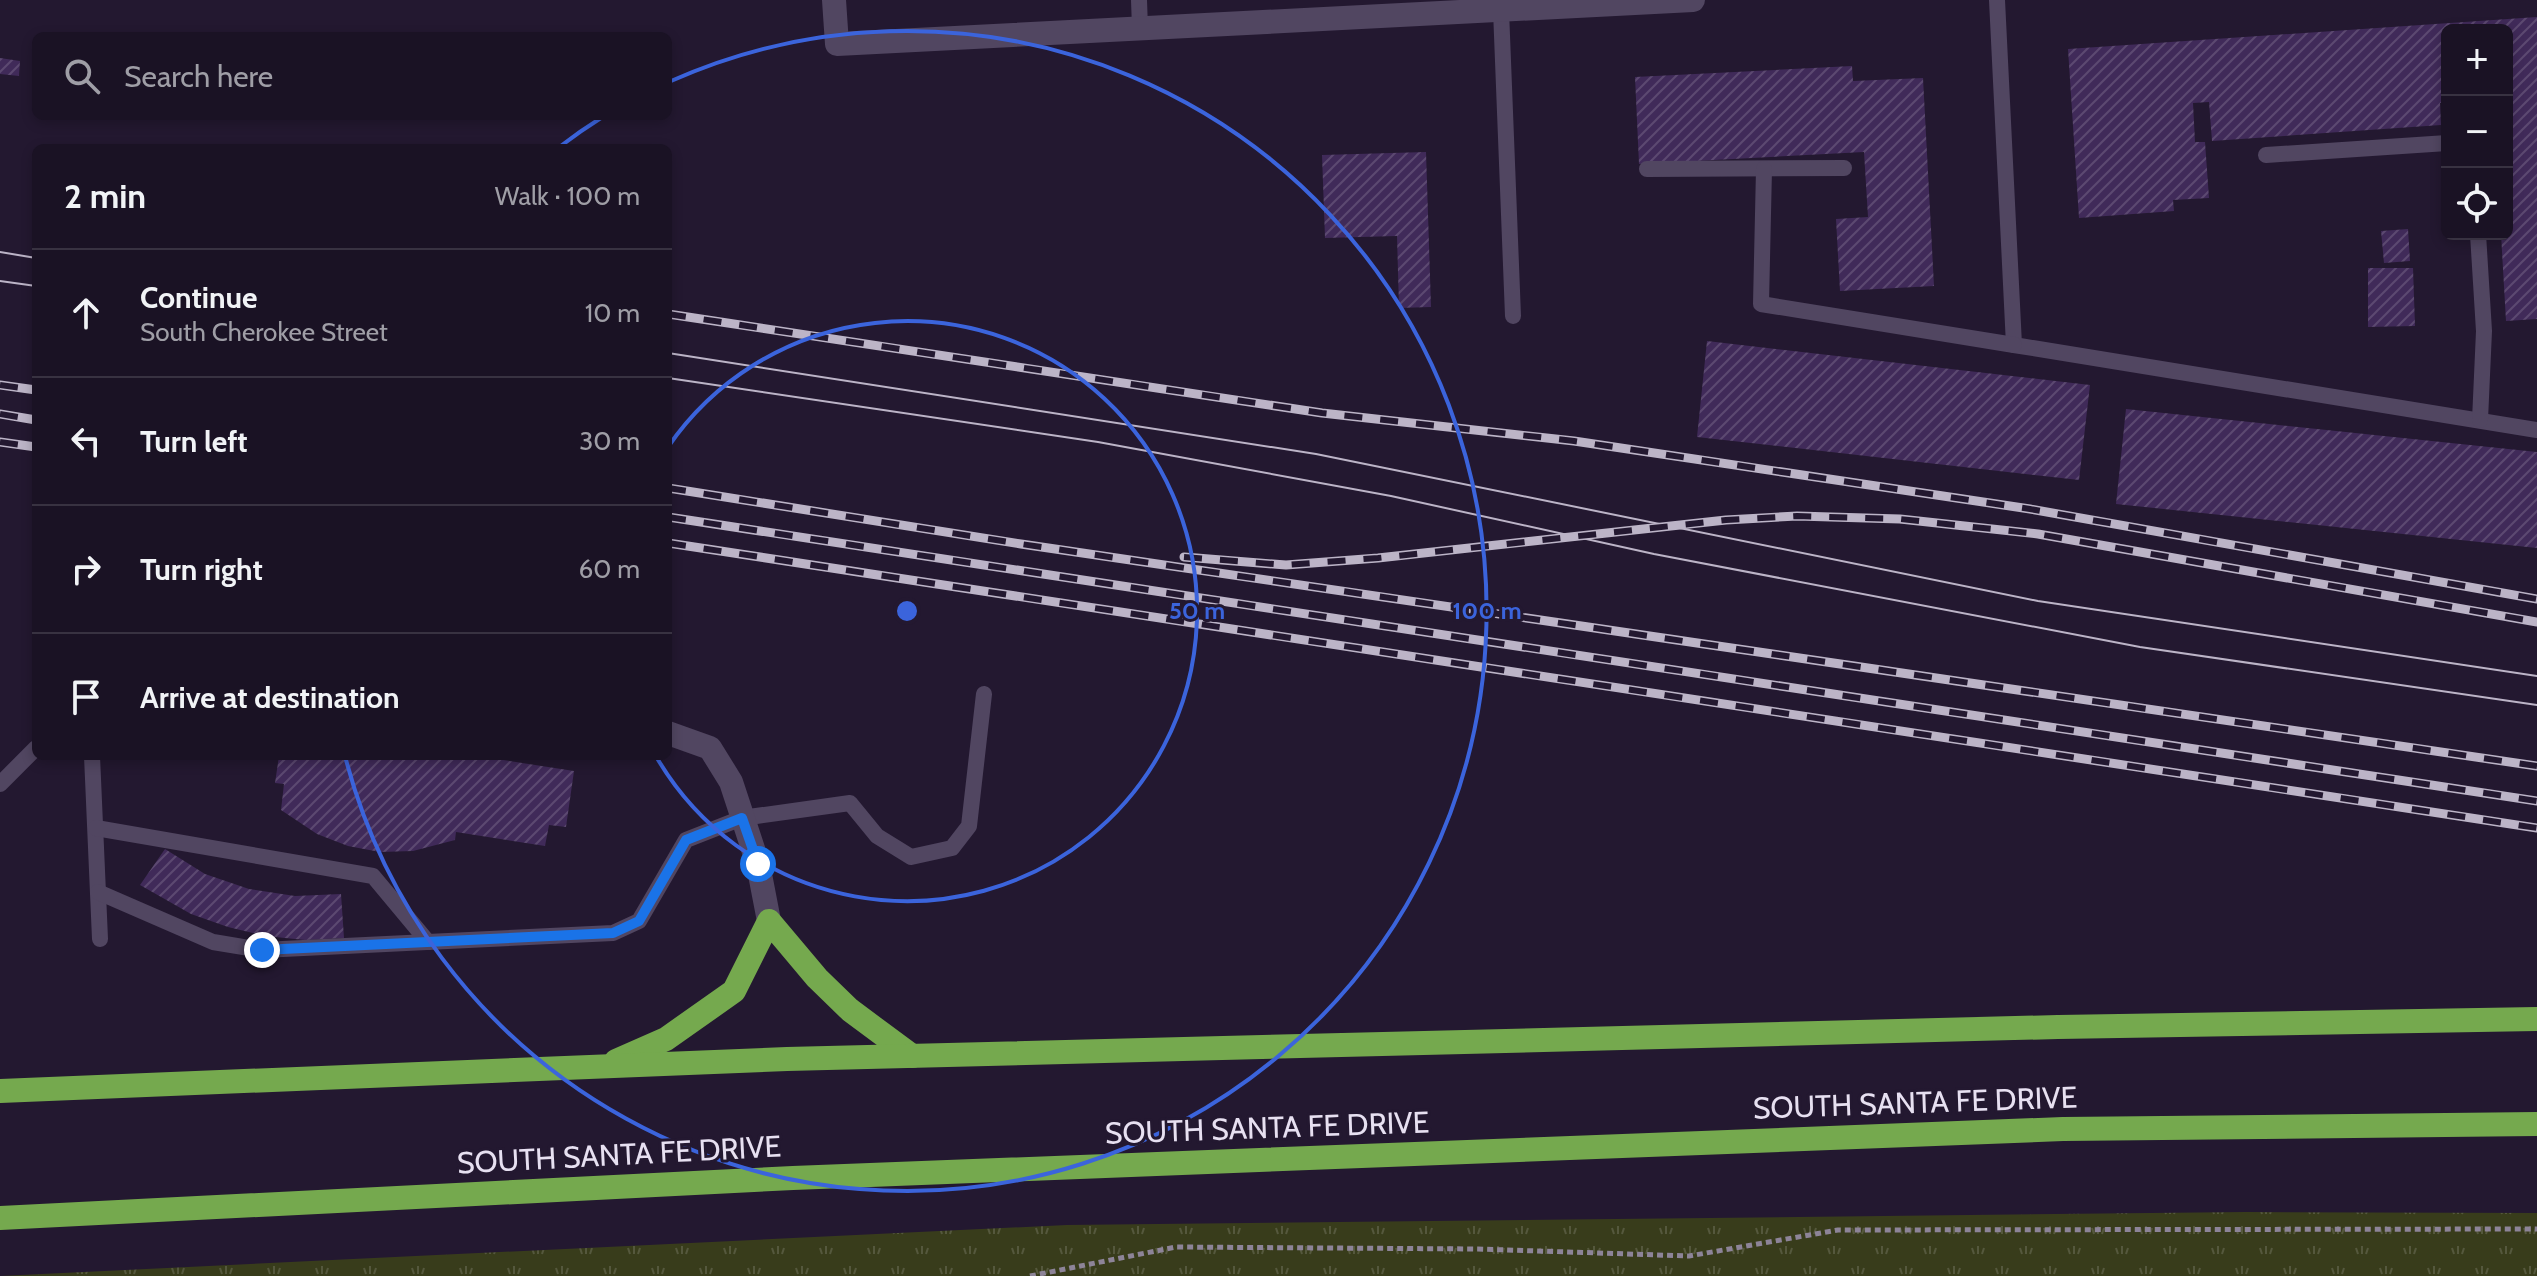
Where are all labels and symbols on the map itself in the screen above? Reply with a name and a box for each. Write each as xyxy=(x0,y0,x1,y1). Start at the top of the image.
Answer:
text: 50 m xyxy=(1169,596,1225,625)
text: 100 m xyxy=(1452,596,1522,625)
centre of rings xyxy=(893,597,921,625)
route start xyxy=(740,846,776,882)
route end xyxy=(244,932,280,968)
street label: SOUTH SANTA FE DRIVE xyxy=(1752,1078,2078,1127)
street label: SOUTH SANTA FE DRIVE xyxy=(1104,1103,1430,1152)
street label: SOUTH SANTA FE DRIVE xyxy=(456,1128,782,1181)

